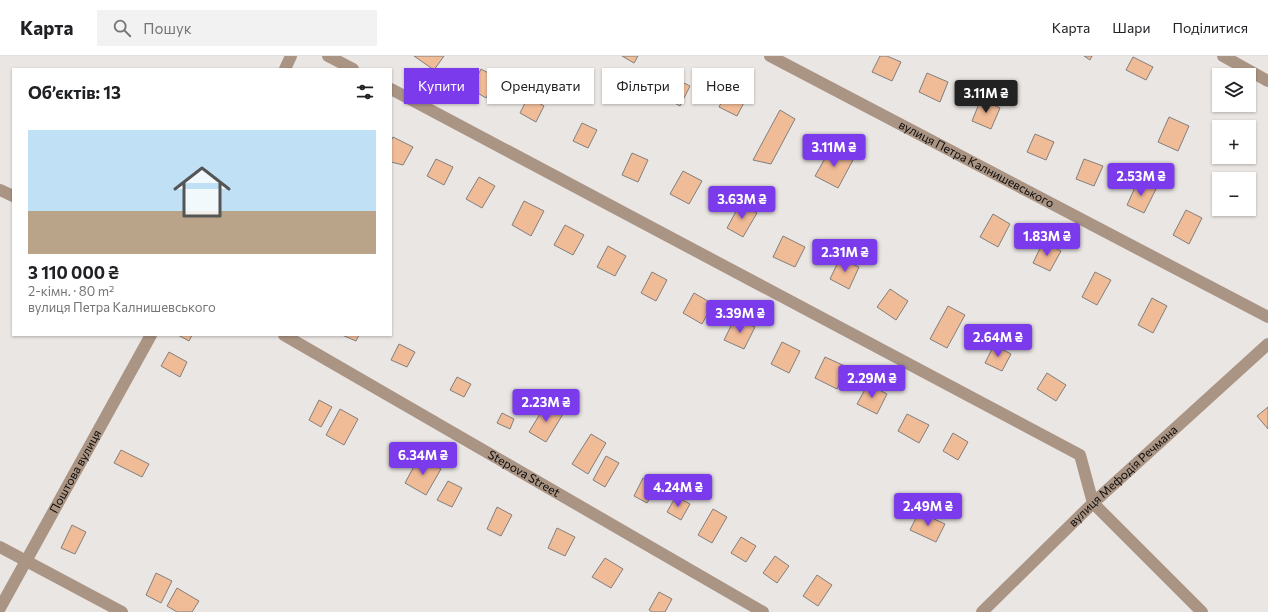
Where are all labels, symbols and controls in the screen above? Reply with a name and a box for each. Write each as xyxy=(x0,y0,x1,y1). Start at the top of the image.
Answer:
search box xyxy=(97,10,377,46)
text: Карта xyxy=(20,16,73,39)
icon: search xyxy=(111,17,133,39)
text: Пошук xyxy=(143,19,192,37)
text: Карта xyxy=(1052,19,1090,36)
text: Шари xyxy=(1112,19,1150,36)
text: Поділитися xyxy=(1172,19,1248,36)
chip: Купити xyxy=(404,68,479,104)
chip: Орендувати xyxy=(487,68,594,104)
chip: Фільтри xyxy=(602,68,684,104)
chip: Нове xyxy=(692,68,754,104)
map controls xyxy=(1212,68,1256,216)
button: layers xyxy=(1212,68,1256,112)
pin: 3.11M ₴ xyxy=(949,80,1023,114)
icon: filters xyxy=(354,81,376,103)
text: Об’єктів: 13 xyxy=(28,82,121,103)
text: 3.11M ₴ xyxy=(964,85,1008,101)
street label: вулиця Петра Калнишевського xyxy=(897,117,1057,210)
button: + xyxy=(1212,120,1256,164)
pin: 3.11M ₴ xyxy=(797,134,871,168)
text: 3.11M ₴ xyxy=(812,139,856,155)
icon: home xyxy=(166,156,238,228)
pin: 2.53M ₴ xyxy=(1104,163,1178,197)
text: 2.53M ₴ xyxy=(1116,168,1166,184)
button: − xyxy=(1212,172,1256,216)
pin: 3.63M ₴ xyxy=(705,186,779,220)
text: 3.63M ₴ xyxy=(717,191,767,207)
pin: 1.83M ₴ xyxy=(1010,223,1084,257)
text: 1.83M ₴ xyxy=(1023,228,1071,244)
pin: 2.31M ₴ xyxy=(808,239,882,273)
text: 2.31M ₴ xyxy=(821,244,869,260)
text: 3 110 000 ₴ xyxy=(28,262,119,283)
text: 2-кімн. · 80 m² xyxy=(28,283,114,299)
text: вулиця Петра Калнишевського xyxy=(28,299,216,315)
pin: 3.39M ₴ xyxy=(703,300,777,334)
text: 3.39M ₴ xyxy=(715,305,765,321)
pin: 2.64M ₴ xyxy=(961,324,1035,358)
text: 2.64M ₴ xyxy=(973,329,1023,345)
pin: 2.29M ₴ xyxy=(835,365,909,399)
text: 2.29M ₴ xyxy=(847,370,897,386)
pin: 2.23M ₴ xyxy=(509,389,583,423)
text: 2.23M ₴ xyxy=(522,394,570,410)
street label: вулиця Мефодія Речмана xyxy=(1065,422,1180,529)
street label: Поштова вулиця xyxy=(46,427,103,515)
pin: 6.34M ₴ xyxy=(386,442,460,476)
text: 6.34M ₴ xyxy=(398,447,448,463)
street label: Stepova Street xyxy=(486,447,563,499)
pin: 4.24M ₴ xyxy=(641,474,715,508)
text: 4.24M ₴ xyxy=(653,479,703,495)
pin: 2.49M ₴ xyxy=(891,493,965,527)
text: 2.49M ₴ xyxy=(903,498,953,514)

